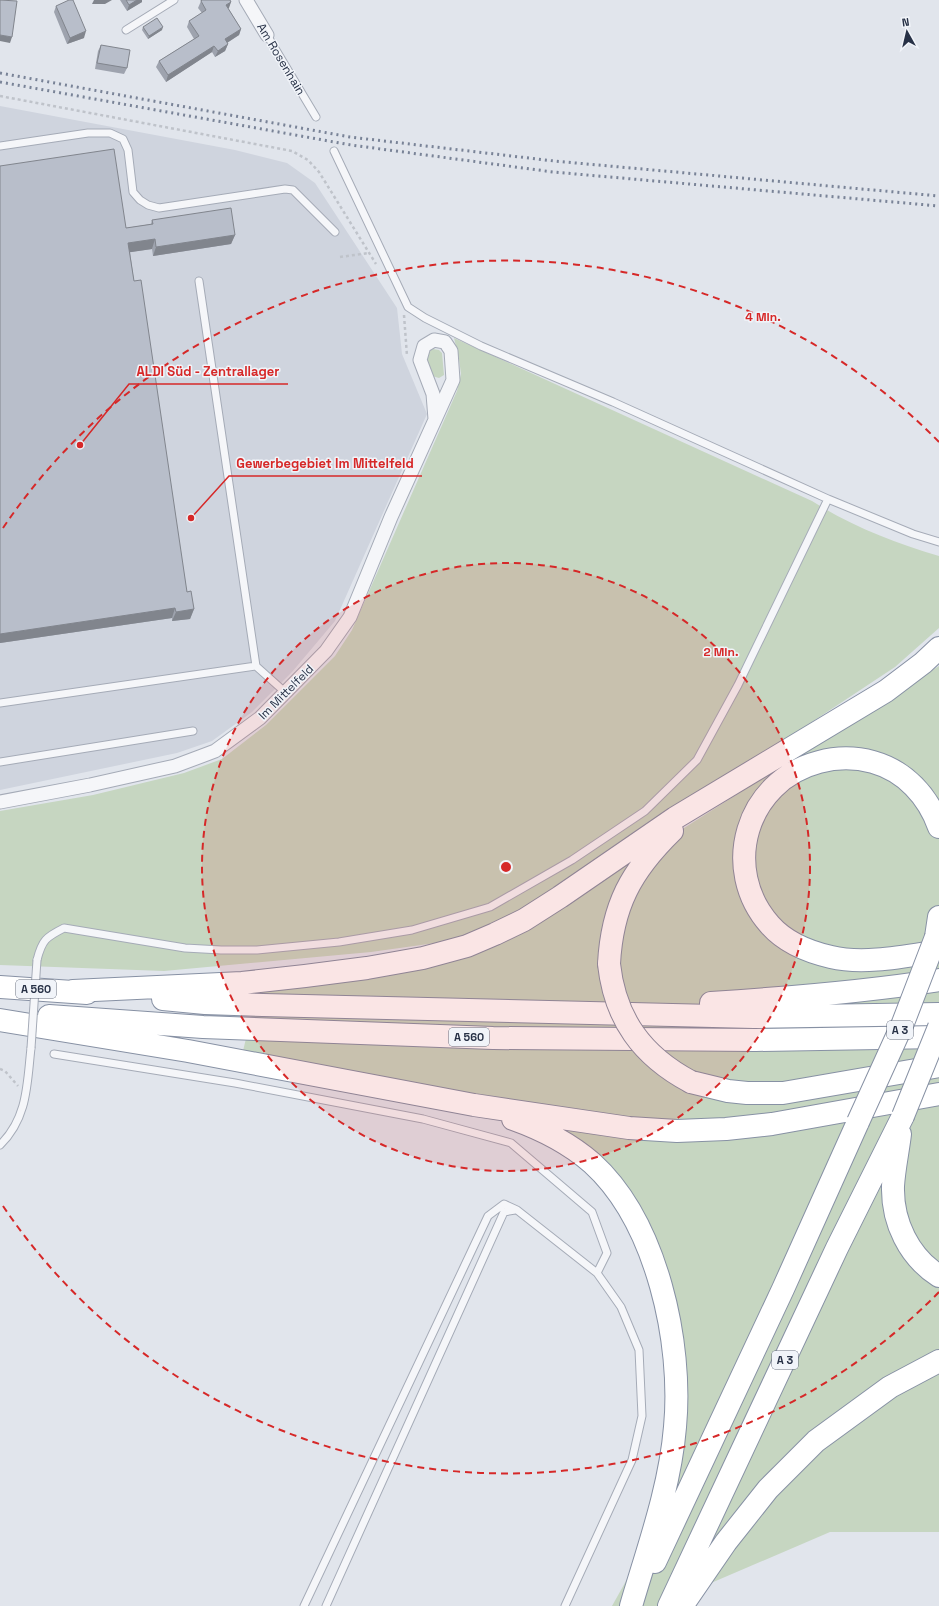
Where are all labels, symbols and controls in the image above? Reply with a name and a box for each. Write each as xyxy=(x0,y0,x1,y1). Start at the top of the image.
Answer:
north arrow xyxy=(887,12,927,52)
text: N xyxy=(901,15,910,30)
street label: Am Rosenhain xyxy=(253,20,309,98)
text: 4 Min. xyxy=(745,309,781,325)
callout: ALDI Süd - Zentrallager xyxy=(129,359,288,384)
text: ALDI Süd - Zentrallager xyxy=(137,363,279,380)
callout: Gewerbegebiet Im Mittelfeld xyxy=(229,451,422,476)
text: Gewerbegebiet Im Mittelfeld xyxy=(236,455,414,472)
text: 2 Min. xyxy=(704,644,738,660)
street label: Im Mittelfeld xyxy=(255,661,317,723)
centre of rings xyxy=(499,860,513,874)
road number: A 560 xyxy=(16,980,56,998)
road number: A 3 xyxy=(887,1021,913,1039)
road number: A 560 xyxy=(449,1028,489,1046)
road number: A 3 xyxy=(772,1351,798,1369)

